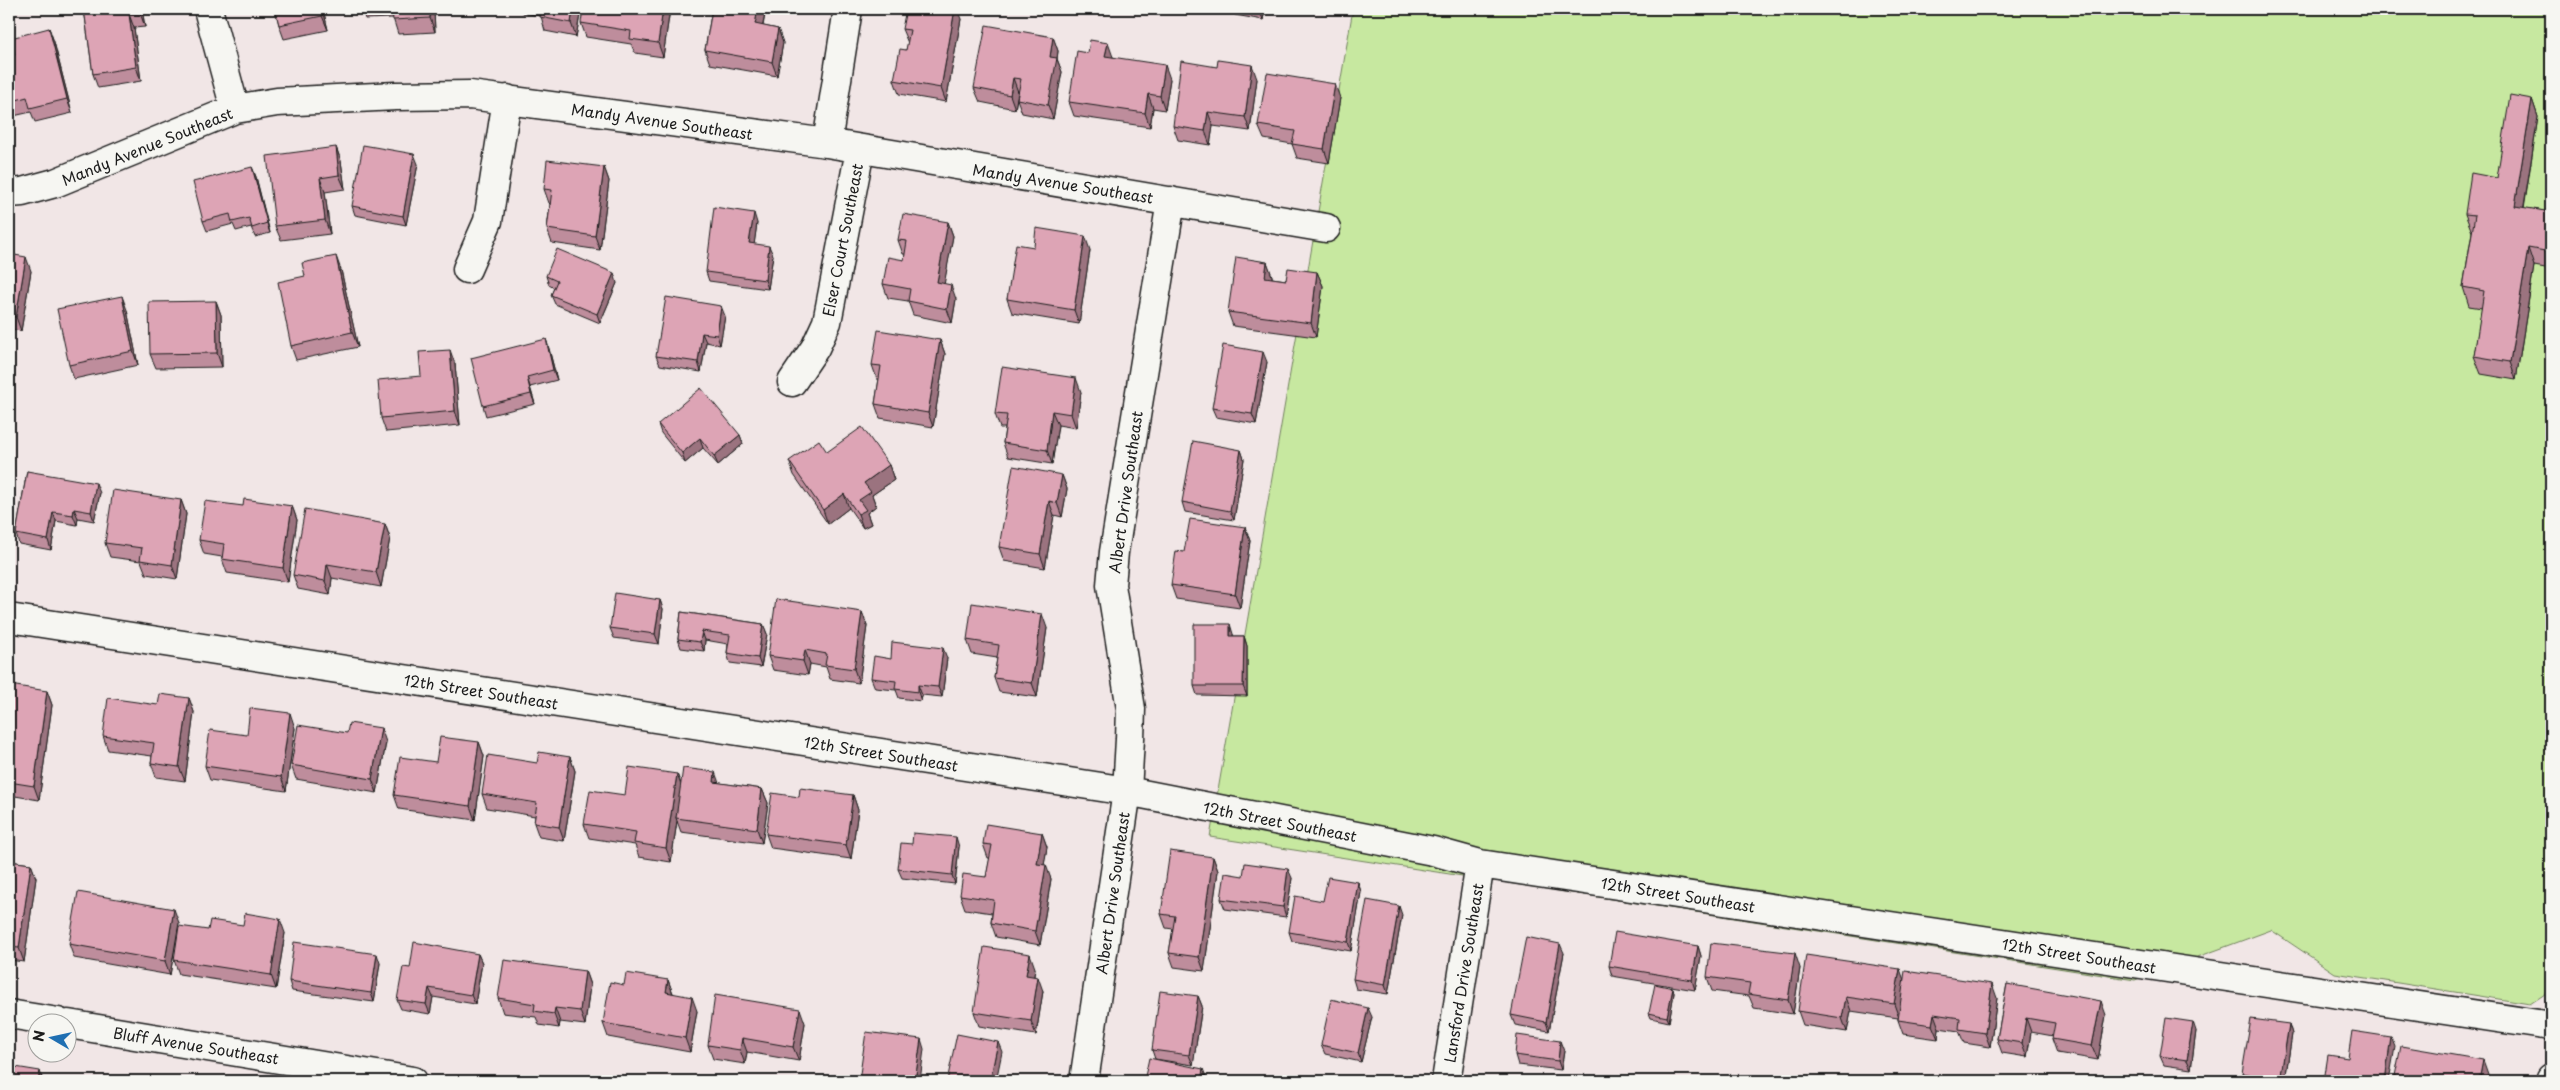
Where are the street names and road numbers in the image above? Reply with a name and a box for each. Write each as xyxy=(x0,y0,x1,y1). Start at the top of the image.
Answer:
street label: Mandy Avenue Southeast xyxy=(570,97,754,145)
street label: Mandy Avenue Southeast xyxy=(58,101,236,191)
street label: Mandy Avenue Southeast xyxy=(971,157,1155,209)
street label: Elser Court Southeast xyxy=(816,162,868,318)
street label: Albert Drive Southeast xyxy=(1102,409,1148,575)
street label: 12th Street Southeast xyxy=(402,667,560,715)
street label: 12th Street Southeast xyxy=(802,729,960,777)
street label: 12th Street Southeast xyxy=(1201,795,1359,847)
street label: Albert Drive Southeast xyxy=(1089,810,1135,976)
street label: 12th Street Southeast xyxy=(1599,870,1757,918)
street label: Lansford Drive Southeast xyxy=(1437,882,1489,1064)
street label: 12th Street Southeast xyxy=(2000,931,2158,979)
street label: Bluff Avenue Southeast xyxy=(112,1021,280,1069)

